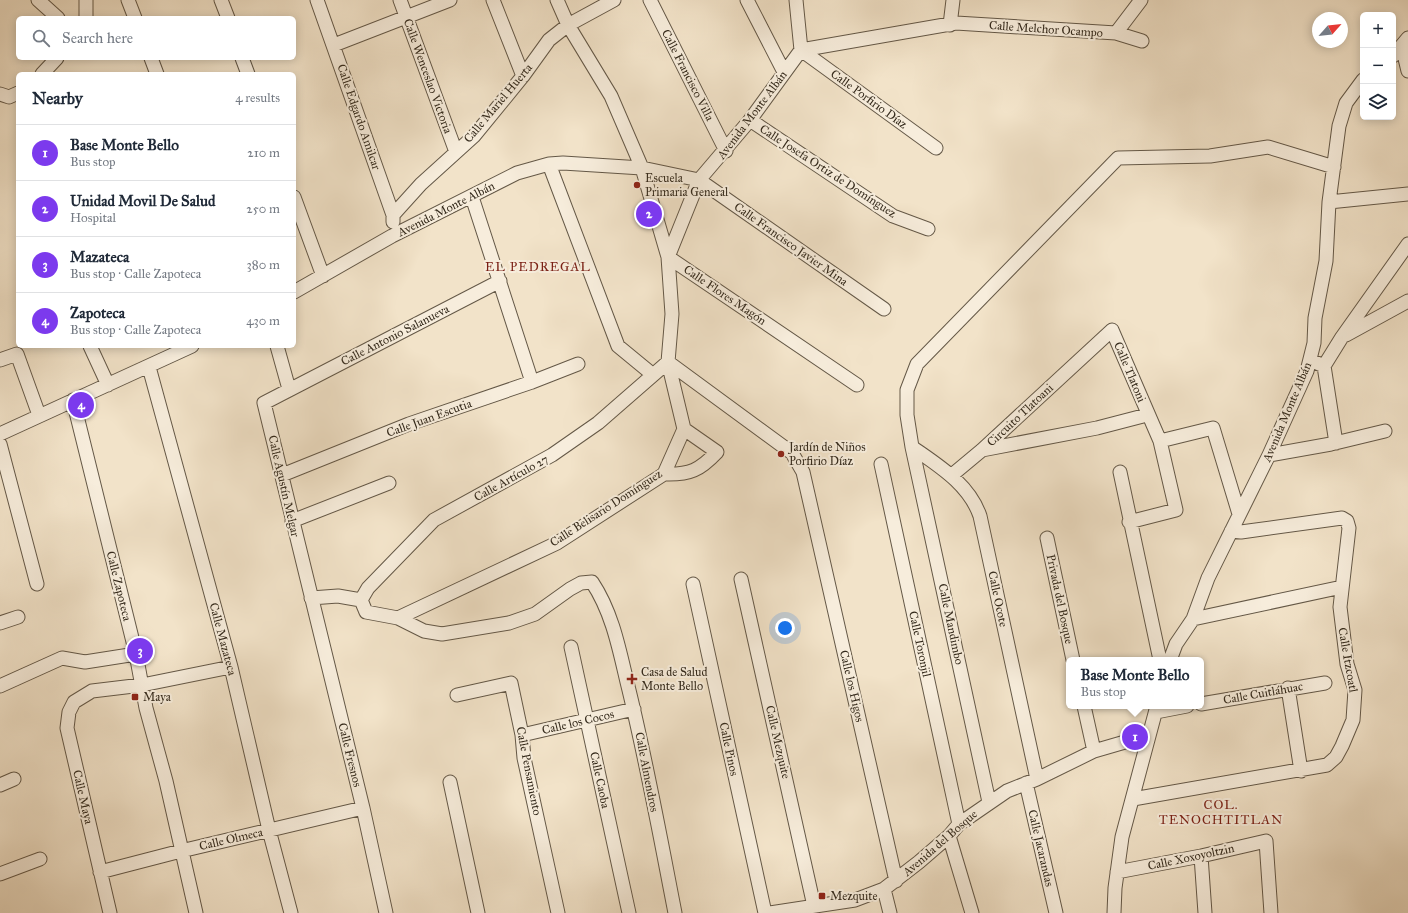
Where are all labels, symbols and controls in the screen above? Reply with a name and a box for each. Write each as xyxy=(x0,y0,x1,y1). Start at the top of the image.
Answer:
north arrow xyxy=(1312,12,1348,48)
map controls xyxy=(1360,12,1396,120)
button: + xyxy=(1360,12,1396,48)
search box xyxy=(16,16,296,60)
street label: Calle Wenceslao Victoria xyxy=(401,17,456,136)
street label: Calle Melchor Ocampo xyxy=(989,18,1103,40)
icon: search xyxy=(30,27,52,49)
street label: Calle Francisco Villa xyxy=(659,27,718,124)
text: Search here xyxy=(62,29,133,47)
button: − xyxy=(1360,48,1396,84)
street label: Calle Mariel Huerta xyxy=(461,60,536,145)
street label: Calle Edgardo Amilcar xyxy=(333,62,384,173)
street label: Calle Porfirio Díaz xyxy=(828,67,910,132)
street label: Avenida Monte Albán xyxy=(714,68,790,163)
button: layers xyxy=(1360,84,1396,120)
text: Nearby xyxy=(32,88,83,109)
text: 4 results xyxy=(235,90,280,106)
street label: Calle Josefa Ortiz de Domínguez xyxy=(756,122,899,222)
text: Base Monte Bello xyxy=(70,136,179,154)
text: 1 xyxy=(42,145,48,161)
text: 210 m xyxy=(247,145,280,161)
text: Bus stop xyxy=(70,154,116,170)
place label: Escuela Primaria General xyxy=(645,171,729,199)
street label: Avenida Monte Albán xyxy=(394,178,497,240)
marker: Escuela Primaria General xyxy=(632,180,642,190)
text: Unidad Movil De Salud xyxy=(70,192,216,210)
pin: 2 xyxy=(636,199,662,229)
street label: Calle Francisco Javier Mina xyxy=(731,199,851,290)
text: 2 xyxy=(42,201,48,217)
text: 250 m xyxy=(246,201,280,217)
text: Hospital xyxy=(70,210,116,226)
text: Mazateca xyxy=(70,248,129,266)
text: 3 xyxy=(42,257,48,273)
text: 380 m xyxy=(247,257,280,273)
district label: EL PEDREGAL xyxy=(485,259,591,275)
street label: Calle Flores Magón xyxy=(681,262,769,329)
text: Bus stop · Calle Zapoteca xyxy=(70,266,201,282)
street label: Calle Antonio Salanueva xyxy=(339,301,452,368)
text: Zapoteca xyxy=(70,304,125,322)
text: 4 xyxy=(41,313,49,329)
text: 430 m xyxy=(246,313,280,329)
text: Bus stop · Calle Zapoteca xyxy=(70,322,201,338)
street label: Calle Tlatoni xyxy=(1111,340,1149,405)
street label: Avenida Monte Albán xyxy=(1259,360,1315,465)
street label: Circuito Tlatoani xyxy=(984,380,1057,449)
pin: 4 xyxy=(68,390,94,420)
street label: Calle Juan Escutia xyxy=(385,396,475,441)
street label: Calle Agustín Melgar xyxy=(264,434,303,539)
place label: Jardín de Niños Porfirio Díaz xyxy=(787,440,866,468)
marker: Jardín de Niños Porfirio Díaz xyxy=(776,449,786,459)
street label: Calle Artículo 27 xyxy=(471,452,551,504)
street label: Calle Belisario Domínguez xyxy=(547,466,666,550)
street label: Calle Zapoteca xyxy=(104,550,135,623)
street label: Privada del Bosque xyxy=(1043,553,1076,645)
street label: Calle Ocote xyxy=(985,570,1011,628)
street label: Calle Mandimbo xyxy=(936,582,966,666)
street label: Calle Mazateca xyxy=(207,601,240,678)
street label: Calle Toronjil xyxy=(906,610,934,679)
your location xyxy=(775,618,795,638)
street label: Calle Itzcoatl xyxy=(1335,626,1361,694)
pin: 3 xyxy=(127,636,153,666)
street label: Calle los Higos xyxy=(836,649,867,724)
popup xyxy=(1066,657,1204,709)
place label: Casa de Salud Monte Bello xyxy=(641,665,707,693)
text: Base Monte Bello xyxy=(1081,666,1189,684)
marker: Casa de Salud Monte Bello xyxy=(626,673,638,685)
street label: Calle Cuitláhuac xyxy=(1222,679,1304,707)
text: Bus stop xyxy=(1081,684,1126,700)
place label: Maya xyxy=(143,690,172,704)
marker: Maya xyxy=(130,692,140,702)
street label: Calle Mezquite xyxy=(762,704,793,780)
street label: Calle los Cocos xyxy=(541,707,615,737)
street label: Calle Fresnos xyxy=(335,721,365,789)
street label: Calle Pinos xyxy=(716,721,742,777)
pin: 1 xyxy=(1122,722,1148,752)
street label: Calle Pensamiento xyxy=(514,726,544,816)
street label: Calle Almendros xyxy=(632,731,662,813)
street label: Calle Caoba xyxy=(587,750,613,811)
street label: Calle Maya xyxy=(70,769,96,826)
district label: COL. TENOCHTITLAN xyxy=(1159,797,1283,828)
street label: Avenida del Bosque xyxy=(899,807,981,881)
street label: Calle Jacarandas xyxy=(1024,808,1057,888)
street label: Calle Olmeca xyxy=(198,825,265,853)
street label: Calle Xoxoyoltzin xyxy=(1147,841,1236,873)
place label: Mezquite xyxy=(830,889,877,904)
marker: Mezquite xyxy=(817,891,827,901)

